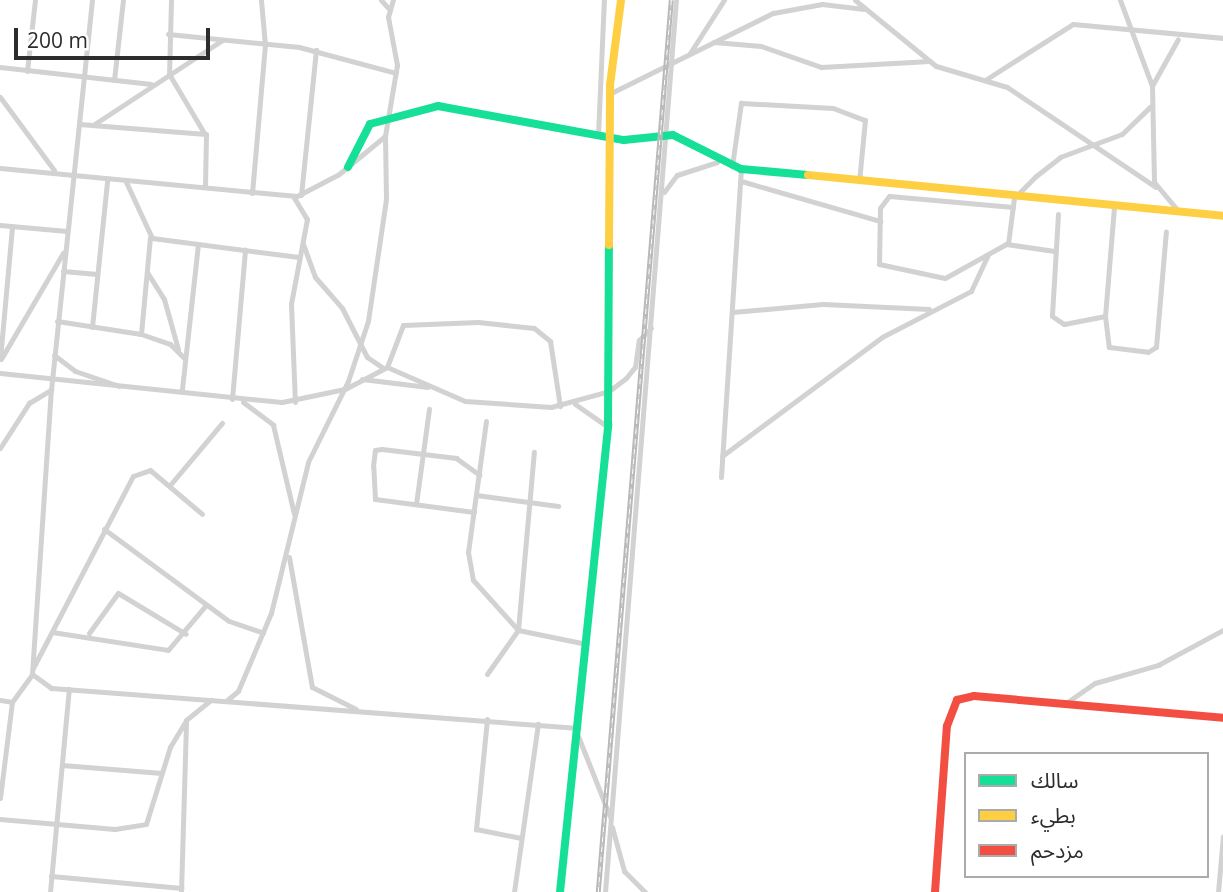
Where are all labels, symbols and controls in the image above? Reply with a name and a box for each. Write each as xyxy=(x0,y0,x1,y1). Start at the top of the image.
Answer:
scale bar xyxy=(18,14,214,58)
text: 200 m xyxy=(27,26,88,54)
legend xyxy=(964,752,1209,878)
text: سالك xyxy=(1031,766,1078,794)
text: بطيء xyxy=(1031,801,1076,829)
text: مزدحم xyxy=(1031,836,1084,864)

